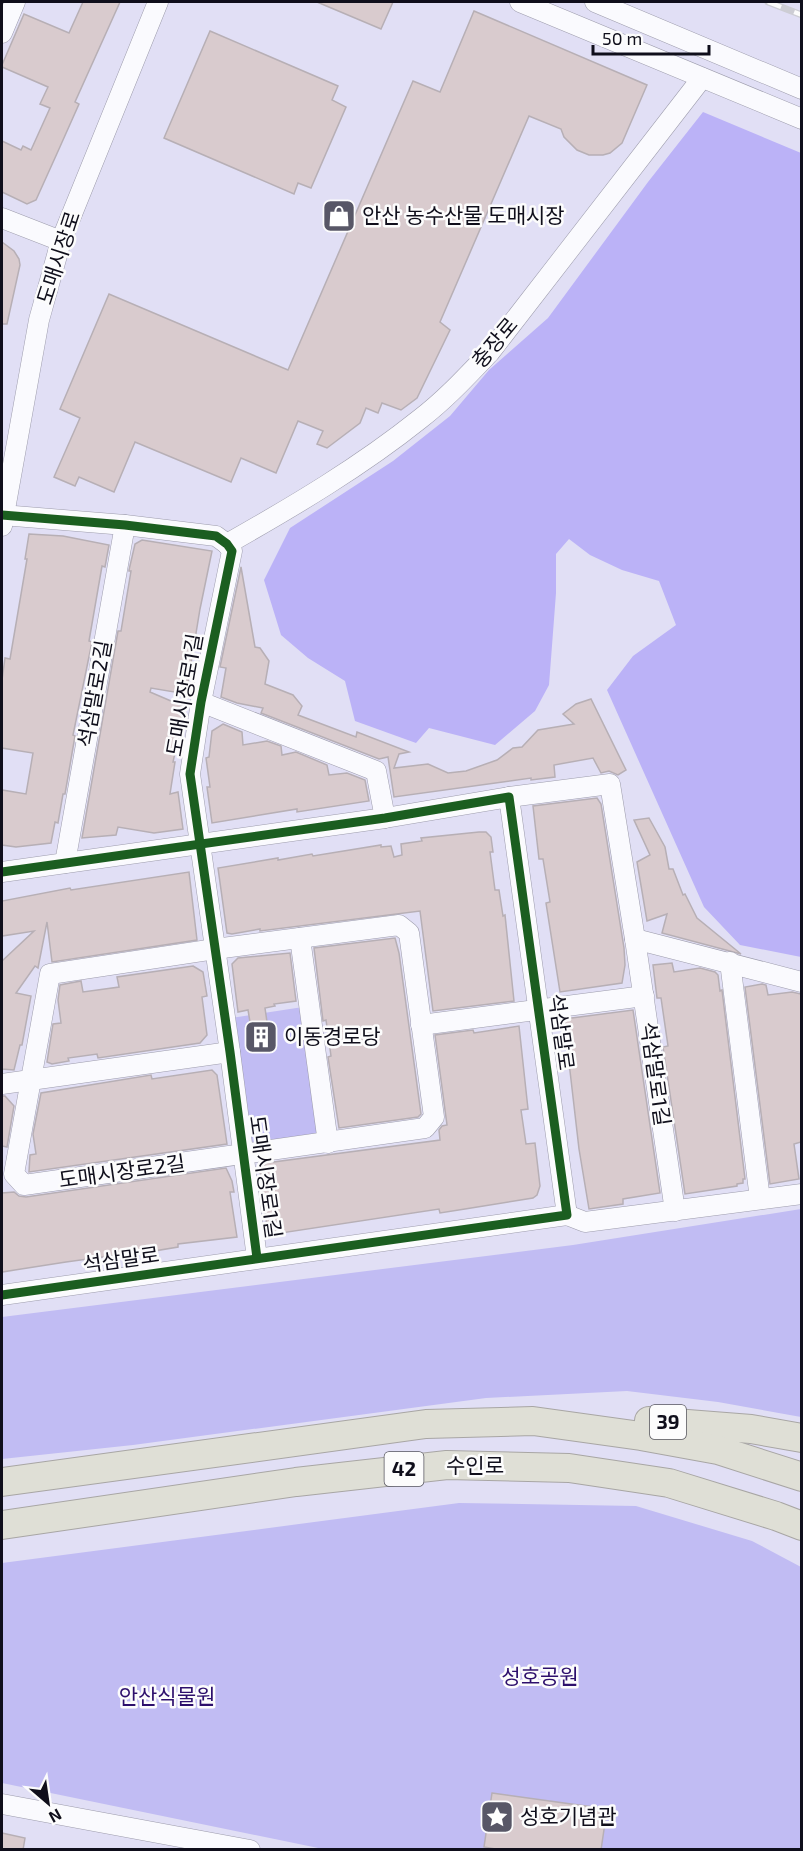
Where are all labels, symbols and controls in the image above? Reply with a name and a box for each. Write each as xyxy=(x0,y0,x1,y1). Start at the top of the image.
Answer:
scale bar xyxy=(593,18,708,56)
text: 50 m xyxy=(602,27,642,49)
shop icon: 안산 농수산물 도매시장 xyxy=(321,198,357,234)
place label: 안산 농수산물 도매시장 xyxy=(362,202,565,227)
street label: 도매시장로 xyxy=(31,208,84,307)
street label: 충장로 xyxy=(466,312,522,372)
street label: 도매시장로1길 xyxy=(160,631,207,758)
street label: 석삼말로2길 xyxy=(72,638,115,749)
street label: 석삼말로 xyxy=(545,992,580,1072)
building icon: 이동경로당 xyxy=(243,1019,279,1055)
street label: 석삼말로1길 xyxy=(637,1020,676,1128)
place label: 이동경로당 xyxy=(284,1023,381,1048)
street label: 도매시장로1길 xyxy=(245,1114,288,1240)
street label: 도매시장로2길 xyxy=(57,1149,187,1192)
street label: 석삼말로 xyxy=(81,1241,161,1276)
road number: 39 xyxy=(650,1405,686,1439)
road number: 42 xyxy=(384,1452,424,1486)
street label: 수인로 xyxy=(446,1452,504,1477)
park label: 성호공원 xyxy=(501,1663,579,1688)
park label: 안산식물원 xyxy=(119,1683,215,1708)
north arrow xyxy=(18,1773,78,1833)
place icon: 성호기념관 xyxy=(479,1799,515,1835)
place label: 성호기념관 xyxy=(520,1803,617,1828)
text: N xyxy=(46,1805,65,1828)

